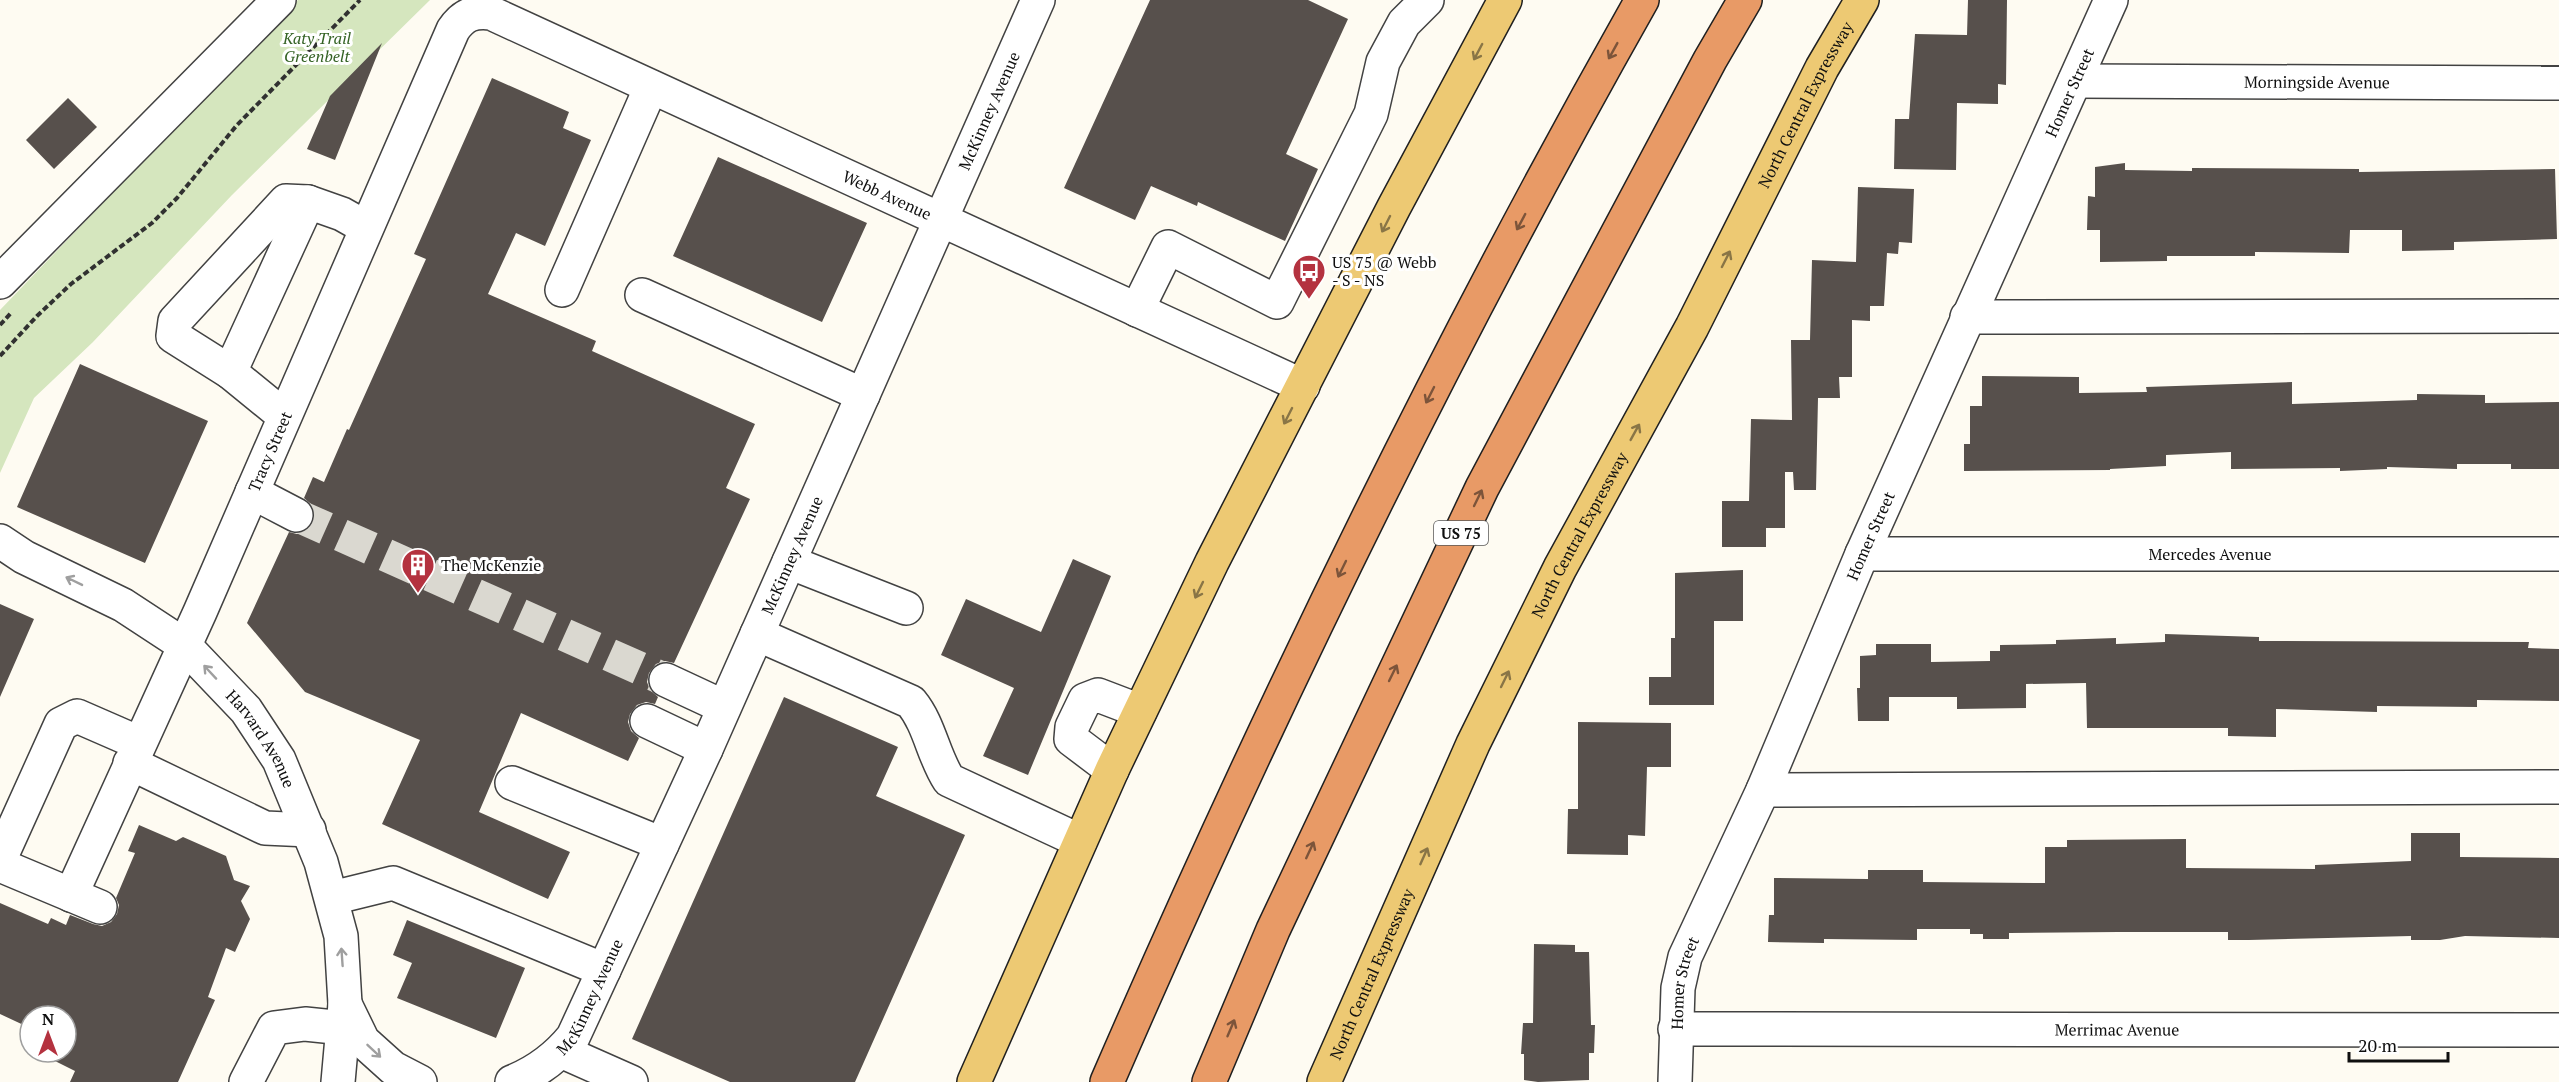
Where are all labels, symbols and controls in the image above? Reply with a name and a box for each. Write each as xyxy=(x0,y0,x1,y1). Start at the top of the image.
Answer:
street label: North Central Expressway xyxy=(1753,17,1858,192)
park label: Katy Trail Greenbelt xyxy=(282,27,352,67)
one-way arrow xyxy=(1472,42,1483,60)
one-way arrow xyxy=(1607,42,1619,59)
street label: Homer Street xyxy=(2040,45,2099,140)
street label: McKinney Avenue xyxy=(953,48,1025,173)
street label: Morningside Avenue xyxy=(2244,71,2390,93)
street label: Webb Avenue xyxy=(839,165,935,225)
one-way arrow xyxy=(1514,213,1526,231)
one-way arrow xyxy=(1380,214,1391,232)
place label: US 75 @ Webb - S - NS xyxy=(1332,251,1437,291)
one-way arrow xyxy=(1721,251,1732,269)
bus stop icon: US 75 @ Webb - S - NS xyxy=(1291,253,1327,300)
one-way arrow xyxy=(1424,386,1435,404)
one-way arrow xyxy=(1281,407,1293,425)
street label: Tracy Street xyxy=(243,408,297,495)
one-way arrow xyxy=(1630,423,1641,441)
street label: North Central Expressway xyxy=(1526,447,1633,621)
street label: Homer Street xyxy=(1841,488,1900,584)
one-way arrow xyxy=(1472,489,1484,507)
street label: McKinney Avenue xyxy=(756,492,828,618)
road number: US 75 xyxy=(1434,521,1488,545)
street label: Mercedes Avenue xyxy=(2148,543,2272,565)
building icon: The McKenzie xyxy=(400,547,436,594)
place label: The McKenzie xyxy=(441,554,541,576)
one-way arrow xyxy=(1336,560,1348,578)
one-way arrow xyxy=(65,574,83,586)
one-way arrow xyxy=(1192,580,1204,598)
one-way arrow xyxy=(202,664,217,679)
one-way arrow xyxy=(1388,665,1400,683)
one-way arrow xyxy=(1500,670,1512,688)
street label: Harvard Avenue xyxy=(221,685,300,791)
one-way arrow xyxy=(1305,841,1317,859)
one-way arrow xyxy=(1419,847,1430,865)
street label: North Central Expressway xyxy=(1324,884,1419,1063)
street label: Homer Street xyxy=(1666,933,1704,1030)
street label: McKinney Avenue xyxy=(551,935,628,1060)
one-way arrow xyxy=(336,948,347,968)
north arrow xyxy=(18,1004,78,1064)
text: N xyxy=(42,1008,54,1030)
street label: Merrimac Avenue xyxy=(2055,1018,2179,1041)
one-way arrow xyxy=(1226,1020,1238,1038)
scale bar xyxy=(2349,1025,2448,1063)
text: 20 m xyxy=(2358,1033,2398,1057)
one-way arrow xyxy=(367,1044,382,1058)

